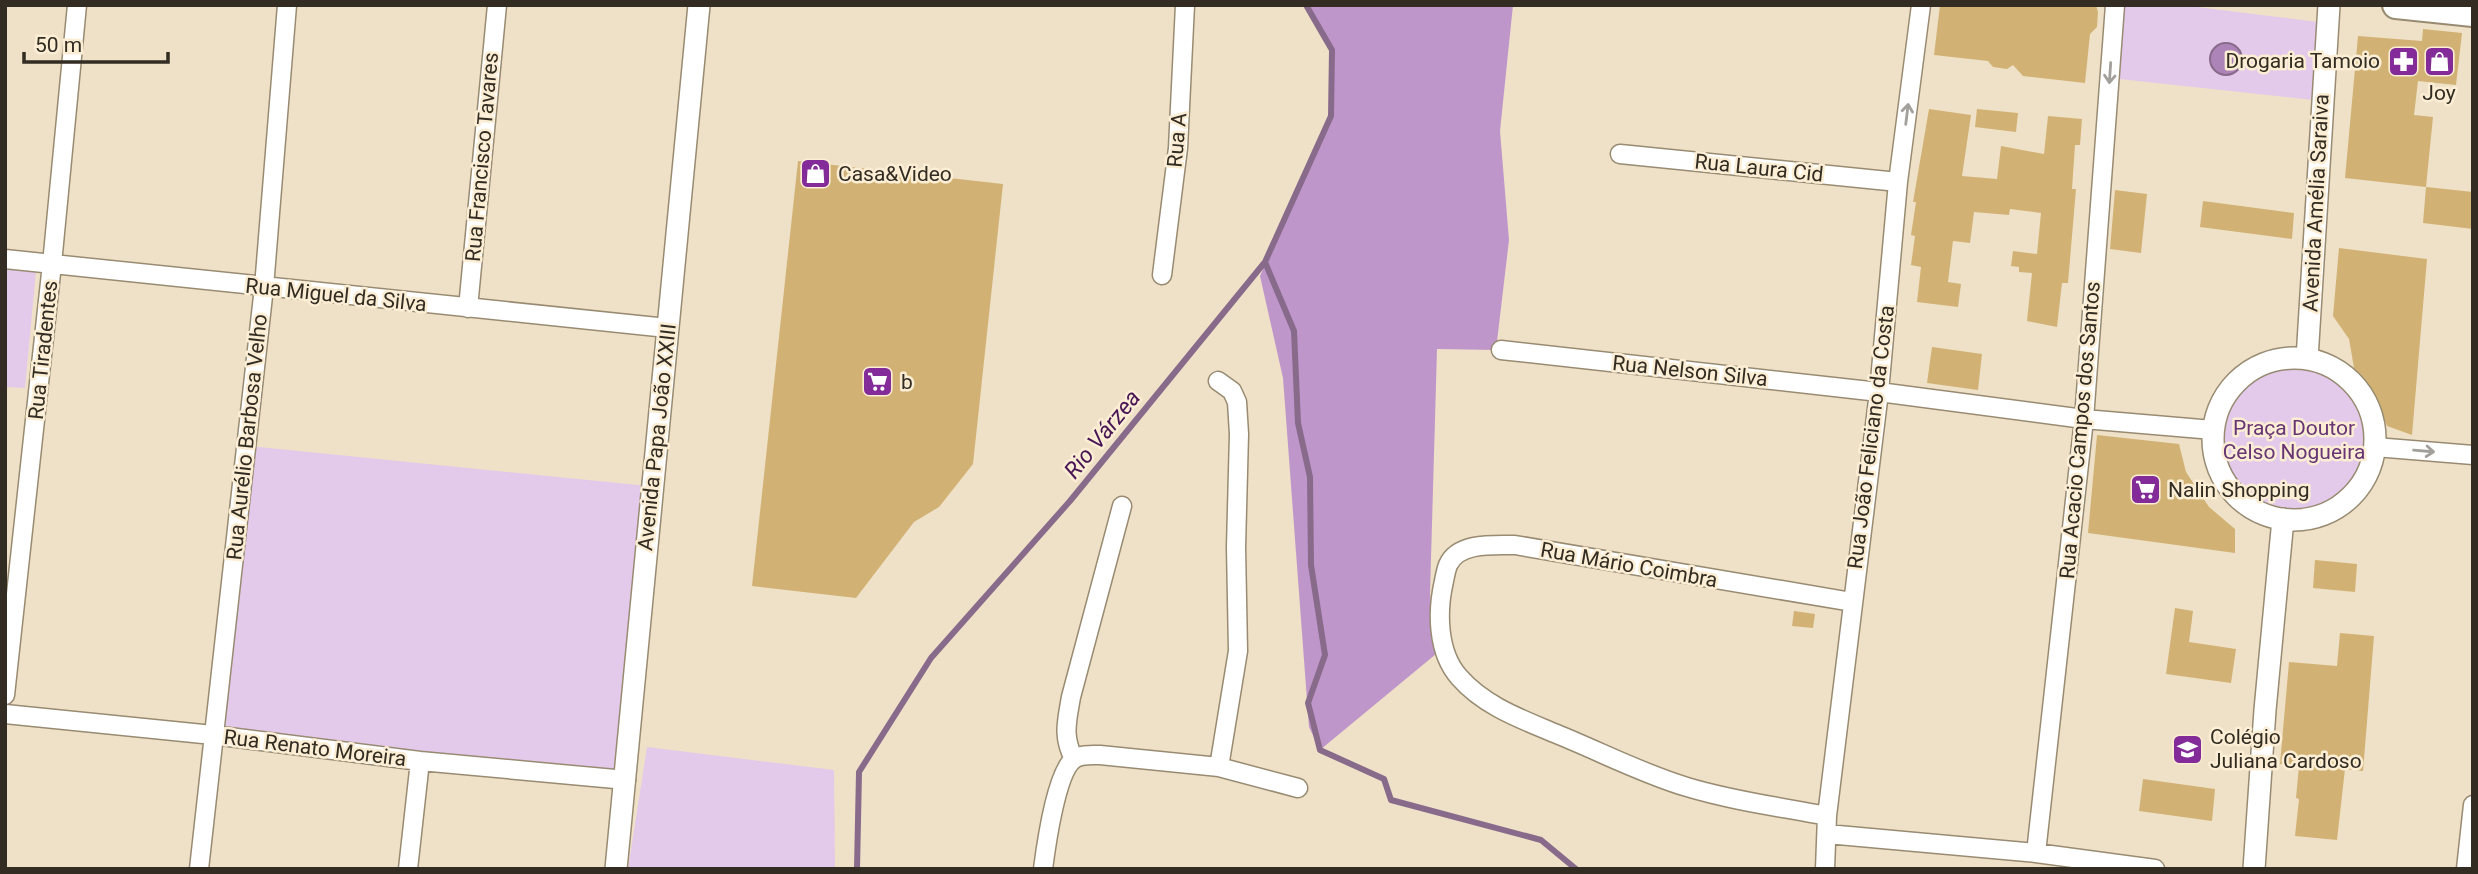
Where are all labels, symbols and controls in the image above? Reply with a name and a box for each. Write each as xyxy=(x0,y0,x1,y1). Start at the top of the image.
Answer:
scale bar xyxy=(24,21,168,65)
text: 50 m xyxy=(35,33,82,57)
pharmacy icon: Drogaria Tamoio xyxy=(2386,44,2420,78)
shop icon: Joy xyxy=(2422,44,2456,78)
place label: Drogaria Tamoio xyxy=(2225,49,2380,73)
street label: Rua Francisco Tavares xyxy=(461,51,503,263)
one-way arrow xyxy=(2103,62,2116,84)
place label: Joy xyxy=(2422,81,2456,105)
street label: Avenida Amélia Saraiva xyxy=(2298,93,2334,313)
one-way arrow xyxy=(1901,104,1914,126)
street label: Rua A xyxy=(1163,111,1191,168)
street label: Rua Laura Cid xyxy=(1693,149,1825,187)
shop icon: Casa&Video xyxy=(798,157,832,191)
place label: Casa&Video xyxy=(838,162,952,186)
street label: Rua Miguel da Silva xyxy=(244,274,428,316)
street label: Rua Tiradentes xyxy=(24,279,62,421)
street label: Rua Acacio Campos dos Santos xyxy=(2055,280,2105,580)
street label: Rua João Feliciano da Costa xyxy=(1843,304,1899,570)
street label: Rua Aurélio Barbosa Velho xyxy=(222,313,272,561)
street label: Avenida Papa João XXIII xyxy=(633,322,681,552)
street label: Rua Nelson Silva xyxy=(1611,351,1769,391)
supermarket icon: b xyxy=(861,365,895,399)
place label: b xyxy=(901,370,913,394)
water label: Rio Várzea xyxy=(1059,385,1146,484)
park label: Praça Doutor Celso Nogueira xyxy=(2223,416,2365,464)
one-way arrow xyxy=(2412,445,2435,458)
supermarket icon: Nalin Shopping xyxy=(2128,473,2162,507)
place label: Nalin Shopping xyxy=(2168,478,2310,502)
street label: Rua Mário Coimbra xyxy=(1539,538,1719,592)
street label: Rua Renato Moreira xyxy=(222,725,408,771)
place label: Colégio Juliana Cardoso xyxy=(2210,725,2362,773)
school or university icon: Colégio Juliana Cardoso xyxy=(2170,732,2204,766)

